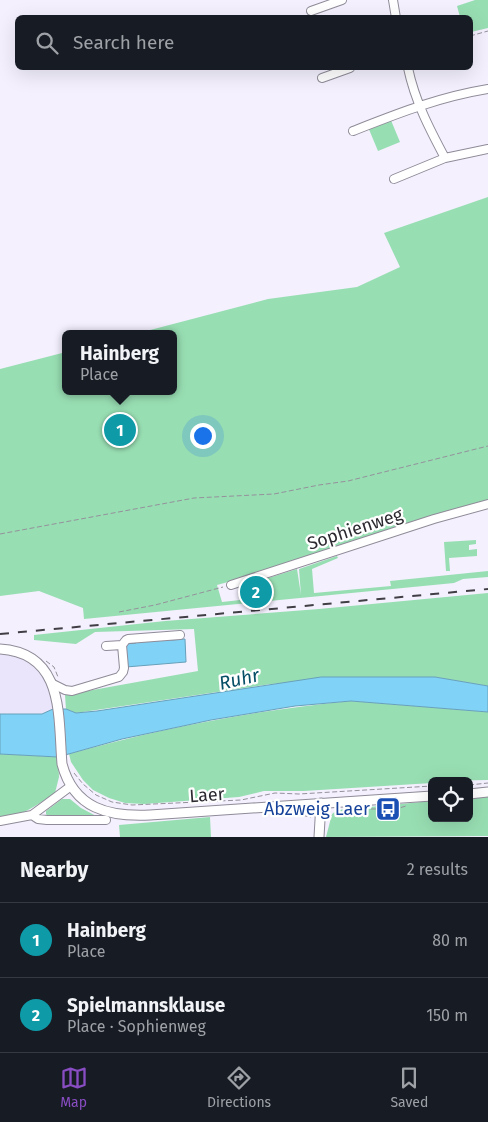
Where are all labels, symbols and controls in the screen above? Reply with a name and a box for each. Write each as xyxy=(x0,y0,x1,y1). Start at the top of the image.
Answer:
search box xyxy=(15,15,473,70)
icon: search xyxy=(33,29,61,57)
text: Search here xyxy=(73,31,174,54)
popup xyxy=(62,330,177,395)
text: Hainberg xyxy=(80,342,159,365)
text: Place xyxy=(80,365,118,384)
pin: 1 xyxy=(104,411,136,449)
your location xyxy=(190,423,216,449)
street label: Sophienweg xyxy=(304,503,406,555)
pin: 2 xyxy=(240,573,272,611)
water label: Ruhr xyxy=(217,663,262,695)
map controls xyxy=(428,777,473,822)
button: locate xyxy=(428,777,473,822)
street label: Laer xyxy=(189,783,225,807)
bus stop icon: Abzweig Laer xyxy=(375,796,401,822)
place label: Abzweig Laer xyxy=(264,798,370,820)
text: Nearby xyxy=(20,857,88,883)
text: 2 results xyxy=(407,860,468,879)
text: Hainberg xyxy=(67,919,146,942)
text: 1 xyxy=(32,931,40,950)
text: 80 m xyxy=(432,931,468,950)
text: Place xyxy=(67,942,106,961)
text: Spielmannsklause xyxy=(67,994,225,1017)
text: 2 xyxy=(32,1006,40,1025)
text: 150 m xyxy=(426,1006,468,1025)
text: Place · Sophienweg xyxy=(67,1017,206,1036)
tab: Map xyxy=(60,1064,88,1111)
tab: Directions xyxy=(207,1064,271,1111)
tab: Saved xyxy=(390,1064,428,1111)

